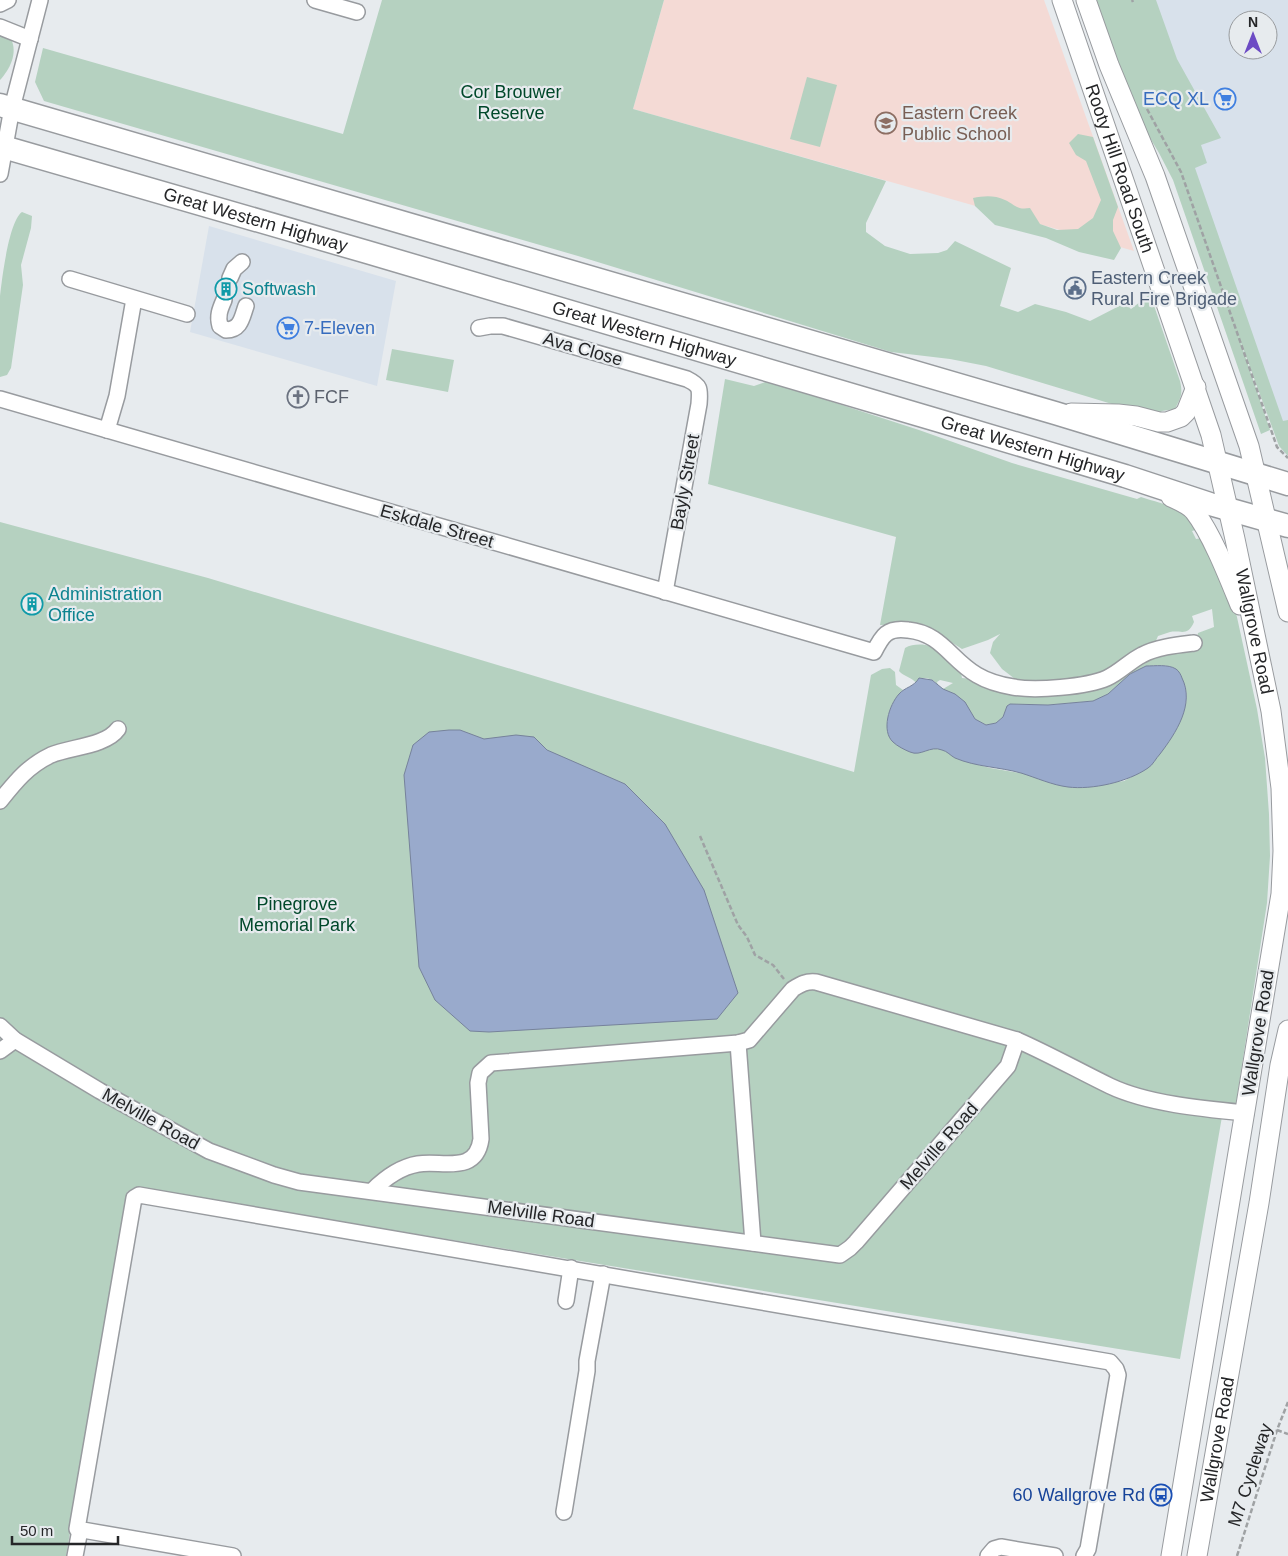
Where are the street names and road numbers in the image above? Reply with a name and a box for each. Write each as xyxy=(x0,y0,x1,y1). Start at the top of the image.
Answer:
street label: Rooty Hill Road South xyxy=(1082,81,1158,255)
street label: Great Western Highway xyxy=(161,184,350,256)
street label: Great Western Highway xyxy=(550,297,739,370)
street label: Ava Close xyxy=(541,328,625,370)
street label: Great Western Highway xyxy=(938,412,1127,485)
street label: Bayly Street xyxy=(667,432,703,532)
street label: Eskdale Street xyxy=(378,500,496,552)
street label: Wallgrove Road xyxy=(1232,567,1277,696)
street label: Wallgrove Road xyxy=(1238,969,1278,1097)
street label: Melville Road xyxy=(99,1084,203,1154)
street label: Melville Road xyxy=(896,1099,982,1193)
street label: Melville Road xyxy=(486,1197,596,1231)
street label: Wallgrove Road xyxy=(1197,1375,1238,1504)
street label: M7 Cycleway xyxy=(1224,1421,1276,1529)

